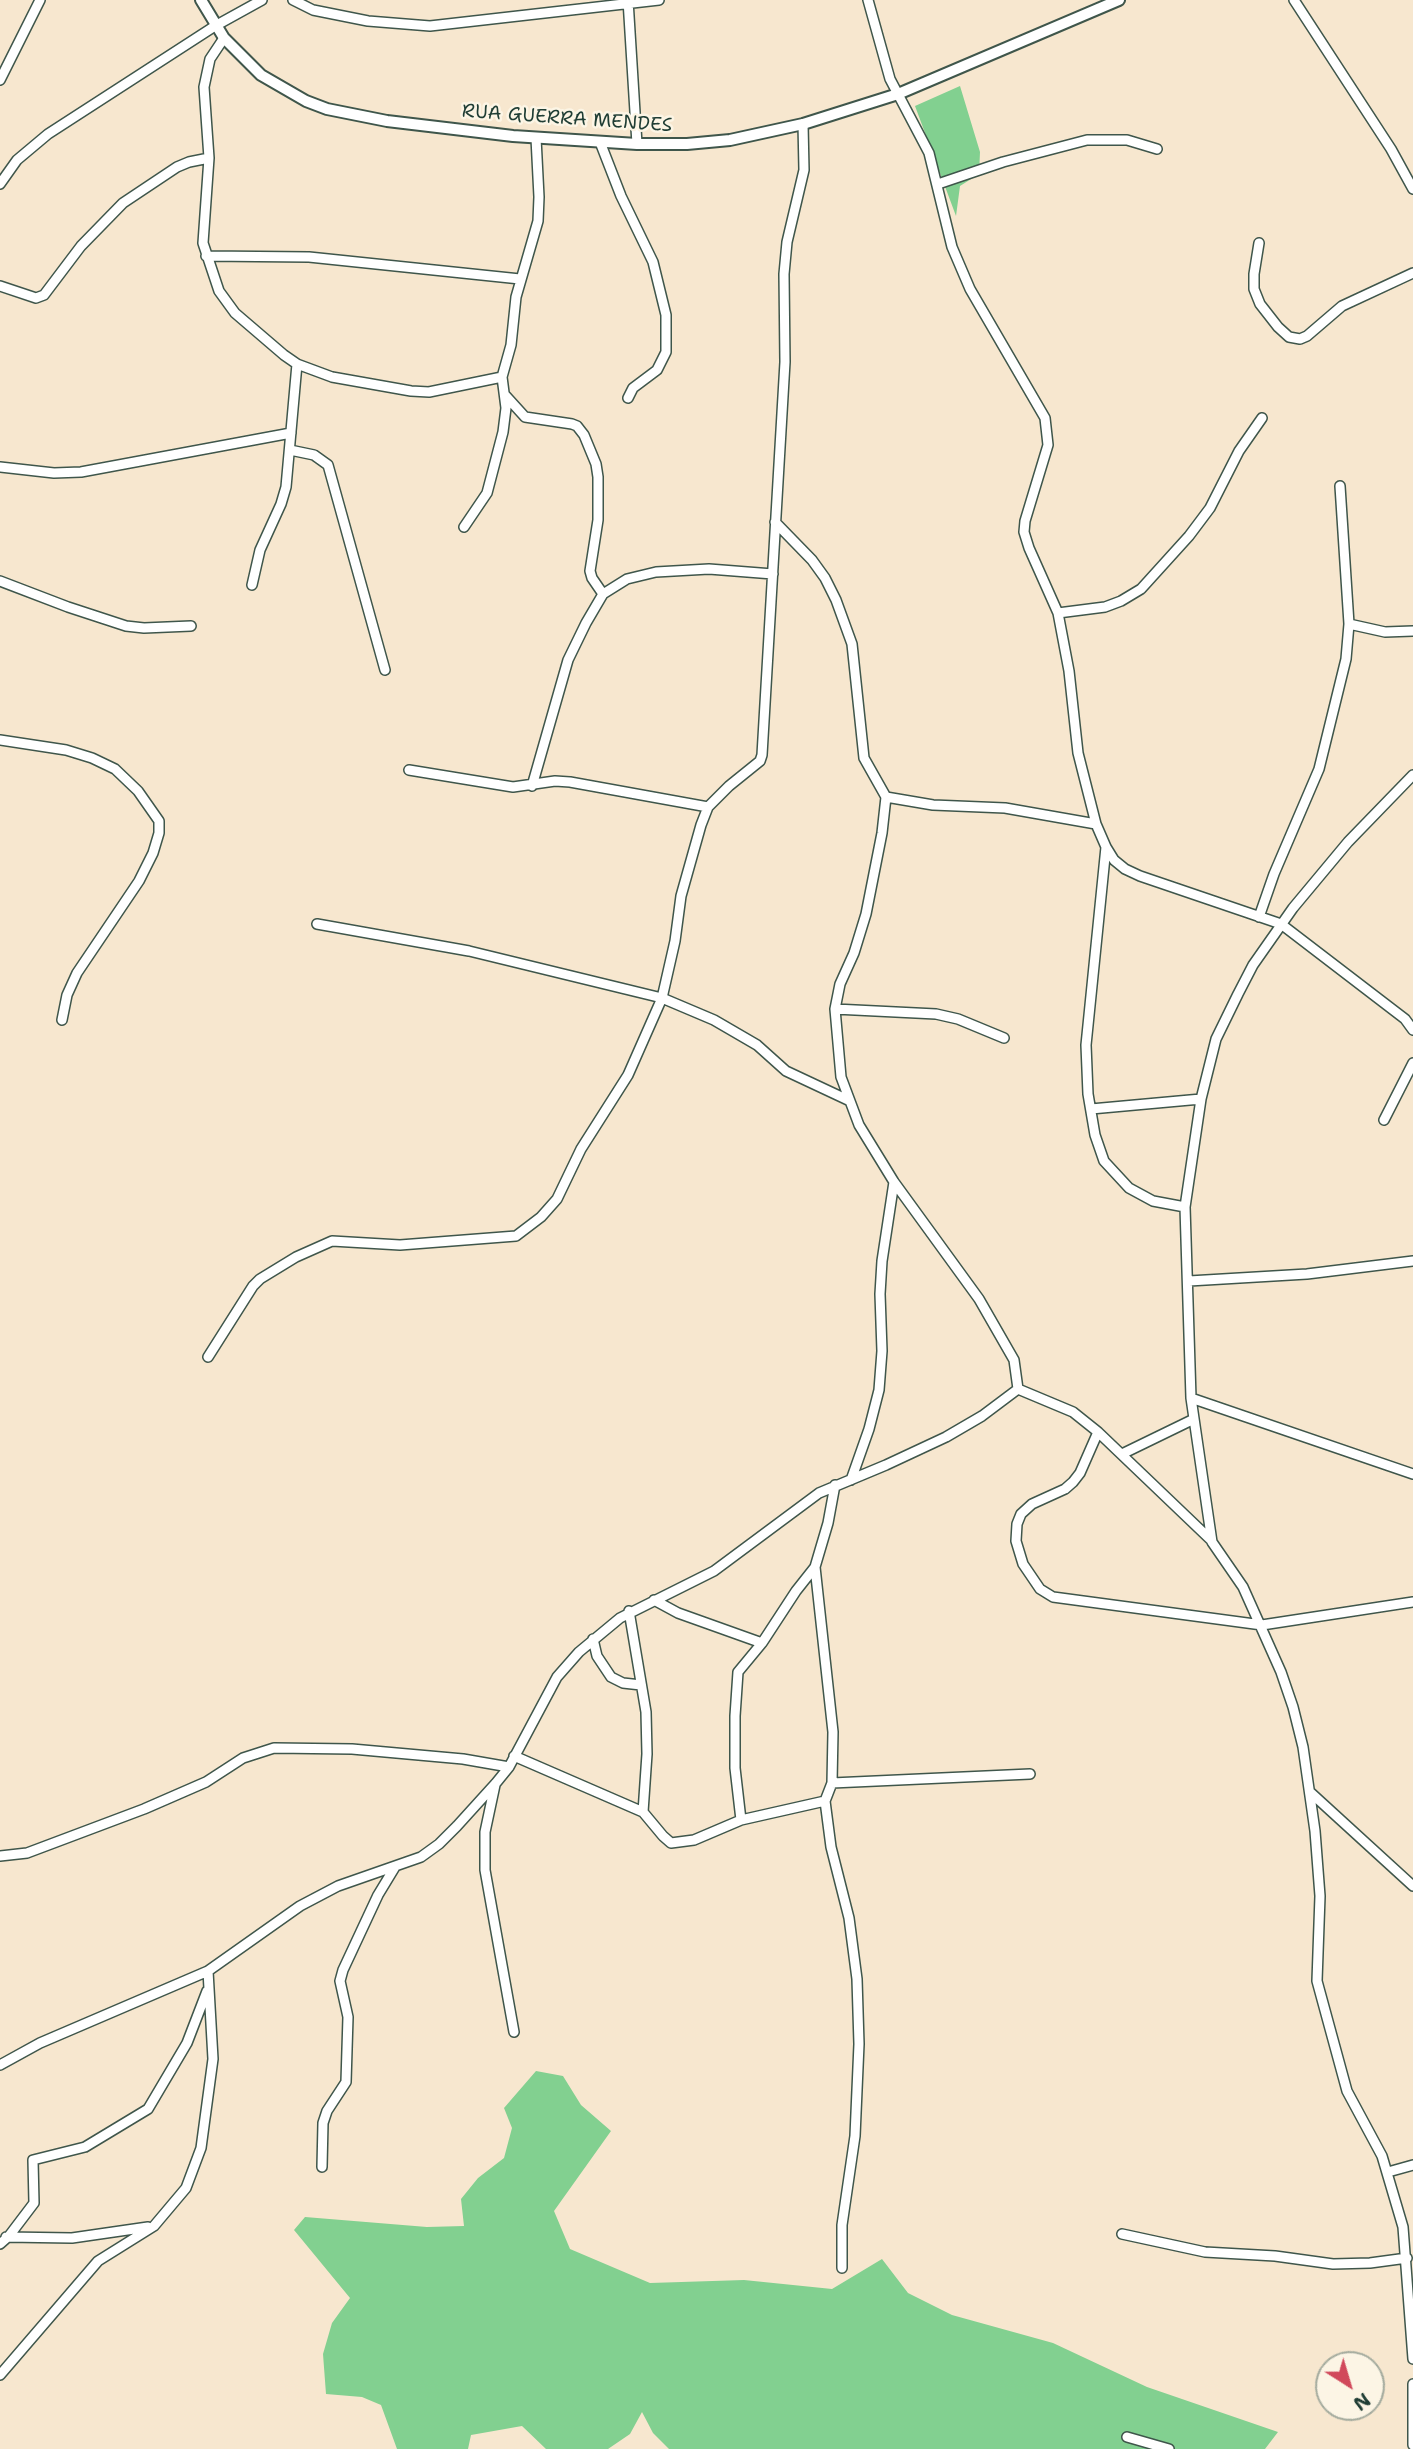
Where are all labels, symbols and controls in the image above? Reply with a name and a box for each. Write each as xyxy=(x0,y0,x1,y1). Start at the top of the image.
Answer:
street label: RUA GUERRA MENDES xyxy=(461,100,673,138)
north arrow xyxy=(1315,2351,1385,2421)
text: N xyxy=(1348,2387,1375,2416)

